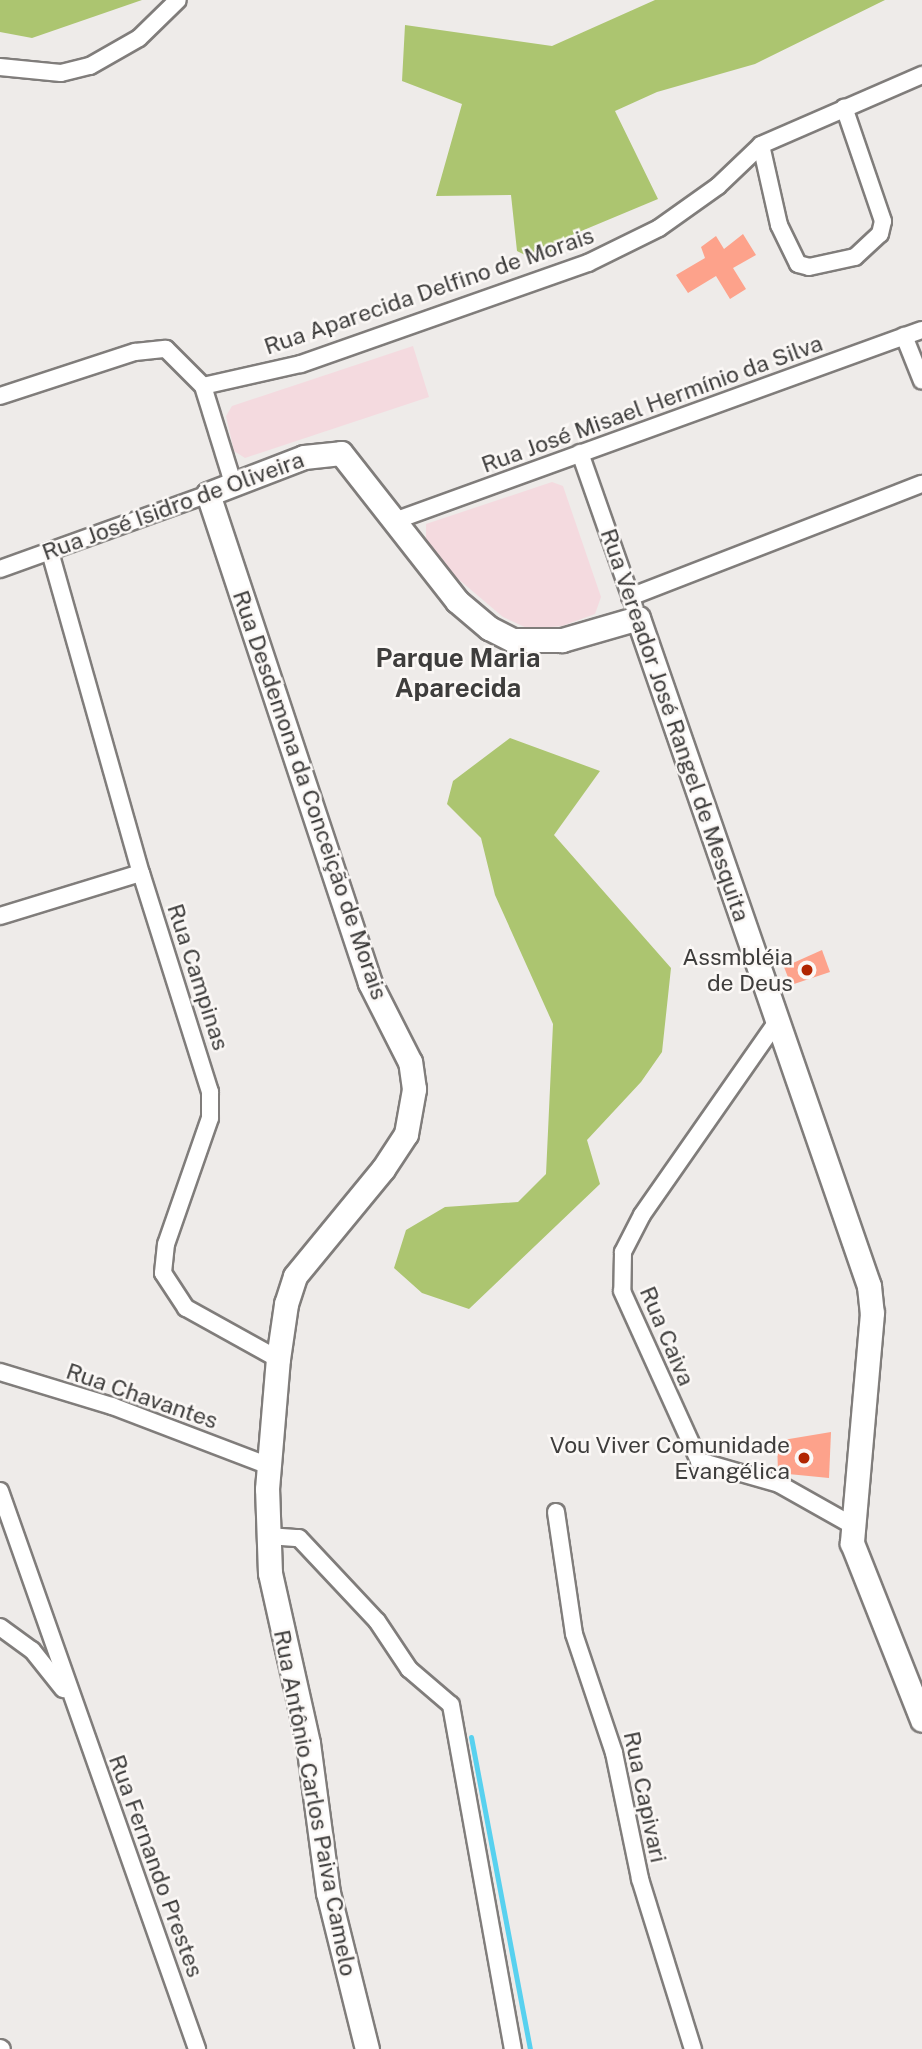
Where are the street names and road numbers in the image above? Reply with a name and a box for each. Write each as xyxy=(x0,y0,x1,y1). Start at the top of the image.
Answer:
street label: Rua Aparecida Delfino de Morais xyxy=(260,221,598,361)
street label: Rua José Misael Hermínio da Silva xyxy=(477,329,827,479)
street label: Rua José Isidro de Oliveira xyxy=(38,446,308,566)
street label: Rua Vereador José Rangel de Mesquita xyxy=(594,524,756,926)
street label: Rua Desdemona da Conceição de Morais xyxy=(227,586,393,1004)
street label: Rua Campinas xyxy=(161,900,235,1054)
street label: Rua Caiva xyxy=(634,1282,700,1390)
street label: Rua Chavantes xyxy=(63,1357,221,1435)
street label: Rua Antônio Carlos Paiva Camelo xyxy=(268,1627,362,1979)
street label: Rua Capivari xyxy=(618,1729,672,1865)
street label: Rua Fernando Prestes xyxy=(103,1751,209,1981)

